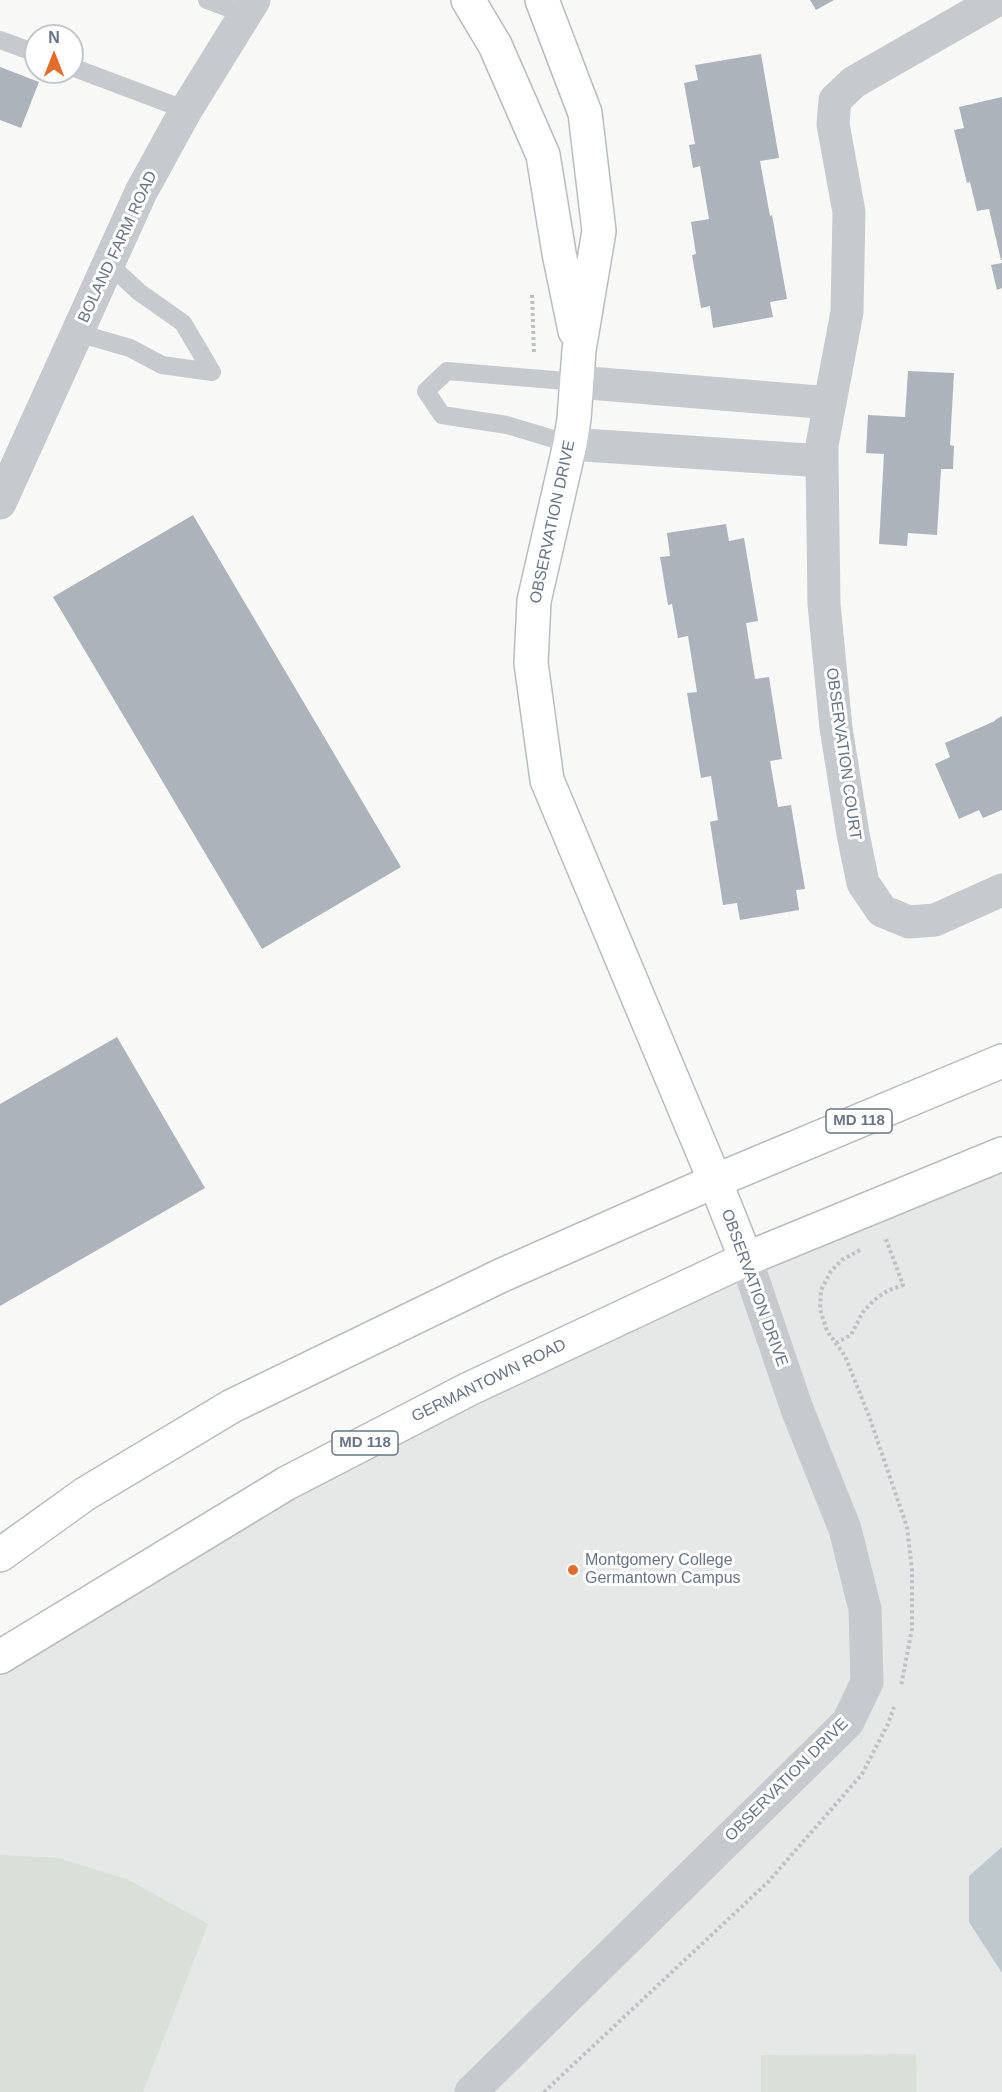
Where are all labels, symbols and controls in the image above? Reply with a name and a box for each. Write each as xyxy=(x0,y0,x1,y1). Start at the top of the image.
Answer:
north arrow xyxy=(24,24,84,84)
text: N xyxy=(48,29,60,46)
street label: BOLAND FARM ROAD xyxy=(74,168,162,326)
street label: OBSERVATION DRIVE xyxy=(526,439,580,605)
street label: OBSERVATION COURT xyxy=(821,667,865,841)
road number: MD 118 xyxy=(826,1109,892,1133)
street label: OBSERVATION DRIVE xyxy=(717,1207,791,1369)
street label: GERMANTOWN ROAD xyxy=(409,1335,569,1427)
road number: MD 118 xyxy=(332,1431,398,1455)
place label: Montgomery College Germantown Campus xyxy=(585,1551,741,1589)
marker: Montgomery College Germantown Campus xyxy=(566,1563,580,1577)
street label: OBSERVATION DRIVE xyxy=(721,1714,853,1846)

